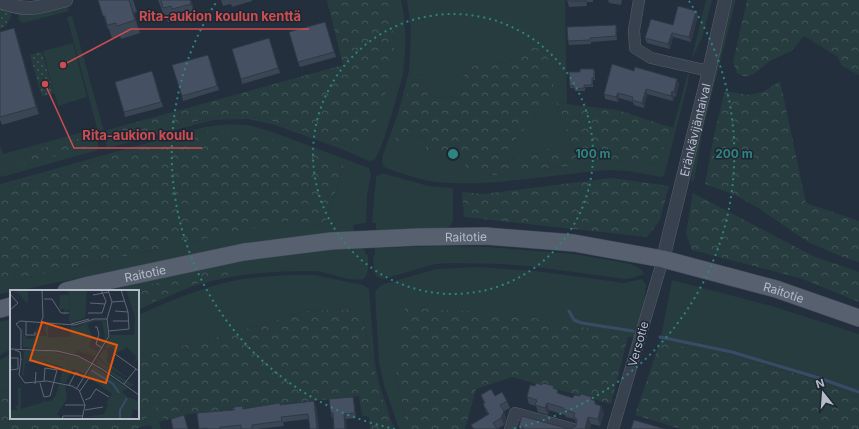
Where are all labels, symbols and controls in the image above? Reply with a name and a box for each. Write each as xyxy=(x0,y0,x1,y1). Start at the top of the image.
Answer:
callout: Rita-aukion koulun kenttä xyxy=(131,4,309,29)
text: Rita-aukion koulun kenttä xyxy=(139,8,301,24)
street label: Eränkävijäntaival xyxy=(676,82,713,178)
callout: Rita-aukion koulu xyxy=(74,123,202,148)
text: Rita-aukion koulu xyxy=(82,127,194,143)
text: 100 m xyxy=(575,146,611,161)
text: 200 m xyxy=(715,146,753,161)
centre of rings xyxy=(446,147,460,161)
street label: Raitotie xyxy=(445,228,487,244)
street label: Raitotie xyxy=(123,261,167,285)
street label: Raitotie xyxy=(762,278,806,306)
inset map xyxy=(10,290,139,419)
street label: Versotie xyxy=(624,320,652,368)
north arrow xyxy=(803,373,843,413)
text: N xyxy=(814,376,826,391)

